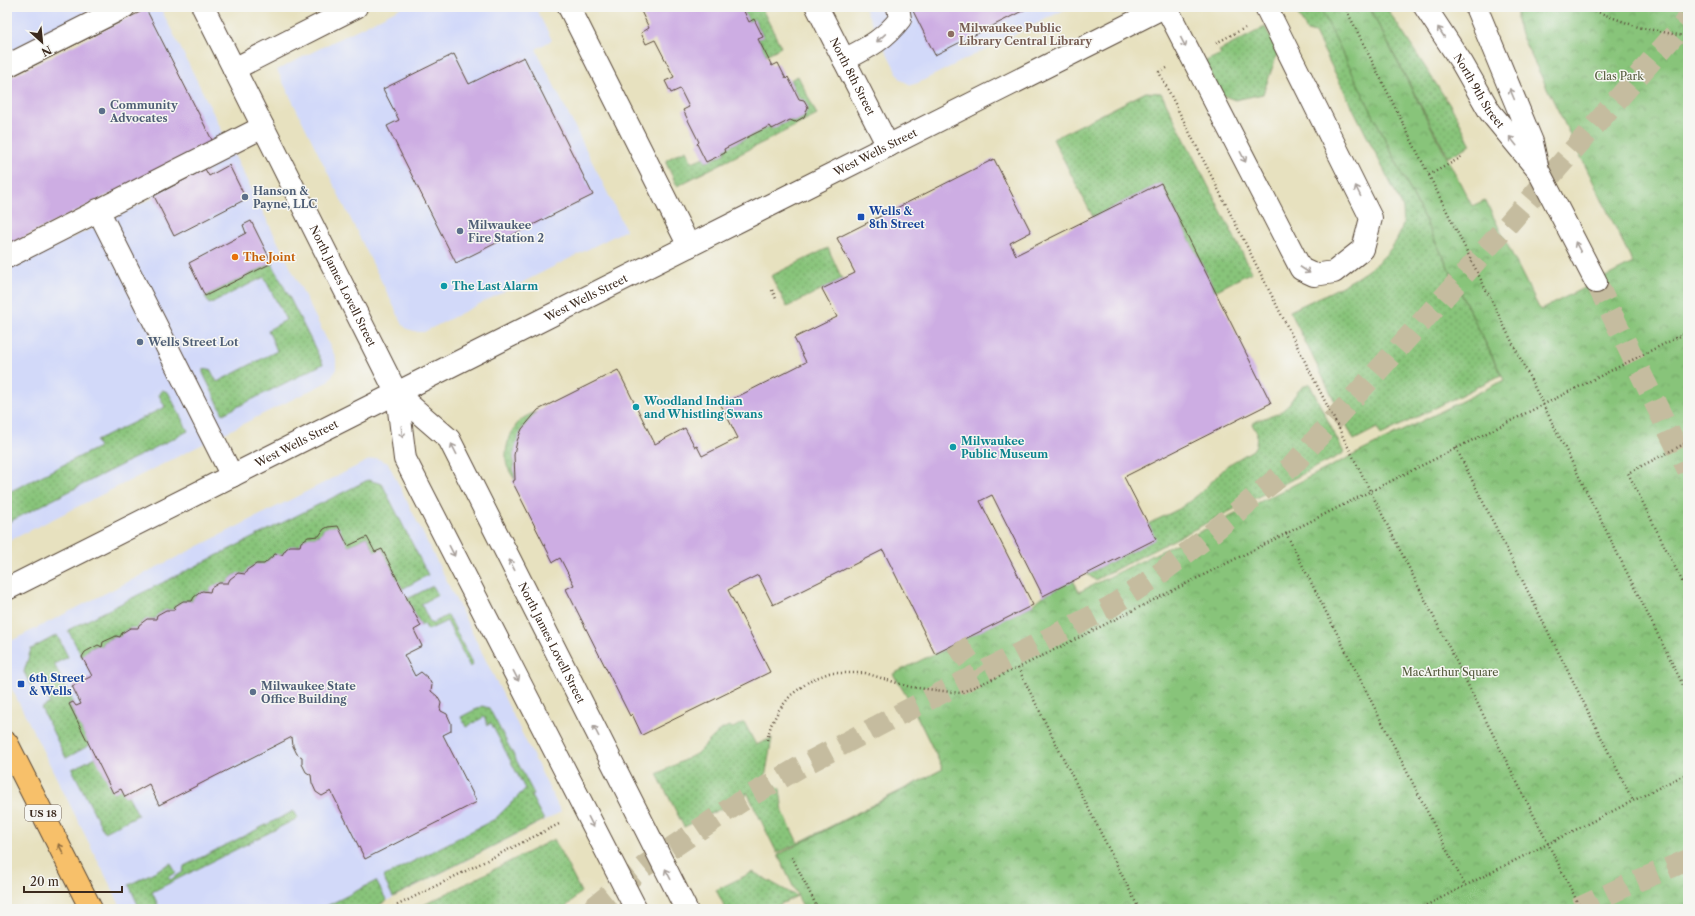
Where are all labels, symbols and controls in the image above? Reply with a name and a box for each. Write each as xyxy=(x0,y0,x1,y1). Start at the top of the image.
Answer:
place label: Milwaukee Public Library Central Library xyxy=(959,21,1092,48)
north arrow xyxy=(22,22,62,62)
one-way arrow xyxy=(1437,26,1445,38)
marker: Milwaukee Public Library Central Library xyxy=(946,29,956,39)
one-way arrow xyxy=(876,34,886,43)
street label: North 8th Street xyxy=(827,35,878,118)
one-way arrow xyxy=(1180,36,1188,48)
text: N xyxy=(39,43,54,60)
street label: North 9th Street xyxy=(1451,51,1508,131)
park label: Clas Park xyxy=(1594,69,1644,83)
one-way arrow xyxy=(1508,88,1516,100)
place label: Community Advocates xyxy=(109,98,178,125)
marker: Community Advocates xyxy=(97,106,107,116)
street label: West Wells Street xyxy=(831,125,919,179)
one-way arrow xyxy=(1508,135,1517,146)
one-way arrow xyxy=(1240,151,1247,163)
place label: Hanson & Payne, LLC xyxy=(253,184,317,211)
one-way arrow xyxy=(1354,185,1361,197)
marker: Hanson & Payne, LLC xyxy=(240,192,250,202)
place label: Wells & 8th Street xyxy=(868,204,925,231)
marker: Wells & 8th Street xyxy=(856,212,866,222)
place label: Milwaukee Fire Station 2 xyxy=(468,218,544,245)
street label: North James Lovell Street xyxy=(307,223,379,349)
marker: Milwaukee Fire Station 2 xyxy=(455,226,465,236)
one-way arrow xyxy=(1573,242,1581,254)
place label: The Joint xyxy=(243,250,296,264)
marker: The Joint xyxy=(230,252,240,262)
one-way arrow xyxy=(1300,266,1311,274)
street label: West Wells Street xyxy=(541,271,630,325)
place label: The Last Alarm xyxy=(452,279,538,293)
marker: The Last Alarm xyxy=(439,281,449,291)
place label: Wells Street Lot xyxy=(147,335,239,349)
marker: Wells Street Lot xyxy=(135,337,145,347)
place label: Woodland Indian and Whistling Swans xyxy=(643,394,763,421)
marker: Woodland Indian and Whistling Swans xyxy=(631,402,641,412)
street label: West Wells Street xyxy=(252,417,340,471)
one-way arrow xyxy=(398,425,406,438)
place label: Milwaukee Public Museum xyxy=(961,434,1048,461)
marker: Milwaukee Public Museum xyxy=(948,442,958,452)
one-way arrow xyxy=(450,443,457,455)
one-way arrow xyxy=(449,544,456,556)
one-way arrow xyxy=(508,559,516,571)
street label: North James Lovell Street xyxy=(515,580,588,706)
park label: MacArthur Square xyxy=(1402,665,1498,679)
one-way arrow xyxy=(513,669,521,681)
place label: 6th Street & Wells xyxy=(29,671,85,698)
marker: 6th Street & Wells xyxy=(16,679,26,689)
place label: Milwaukee State Office Building xyxy=(261,679,356,706)
marker: Milwaukee State Office Building xyxy=(248,687,258,697)
one-way arrow xyxy=(592,726,599,738)
road number: US 18 xyxy=(25,805,61,821)
one-way arrow xyxy=(588,815,596,827)
one-way arrow xyxy=(57,844,64,856)
scale bar xyxy=(24,868,122,894)
one-way arrow xyxy=(664,868,671,880)
text: 20 m xyxy=(30,874,59,889)

